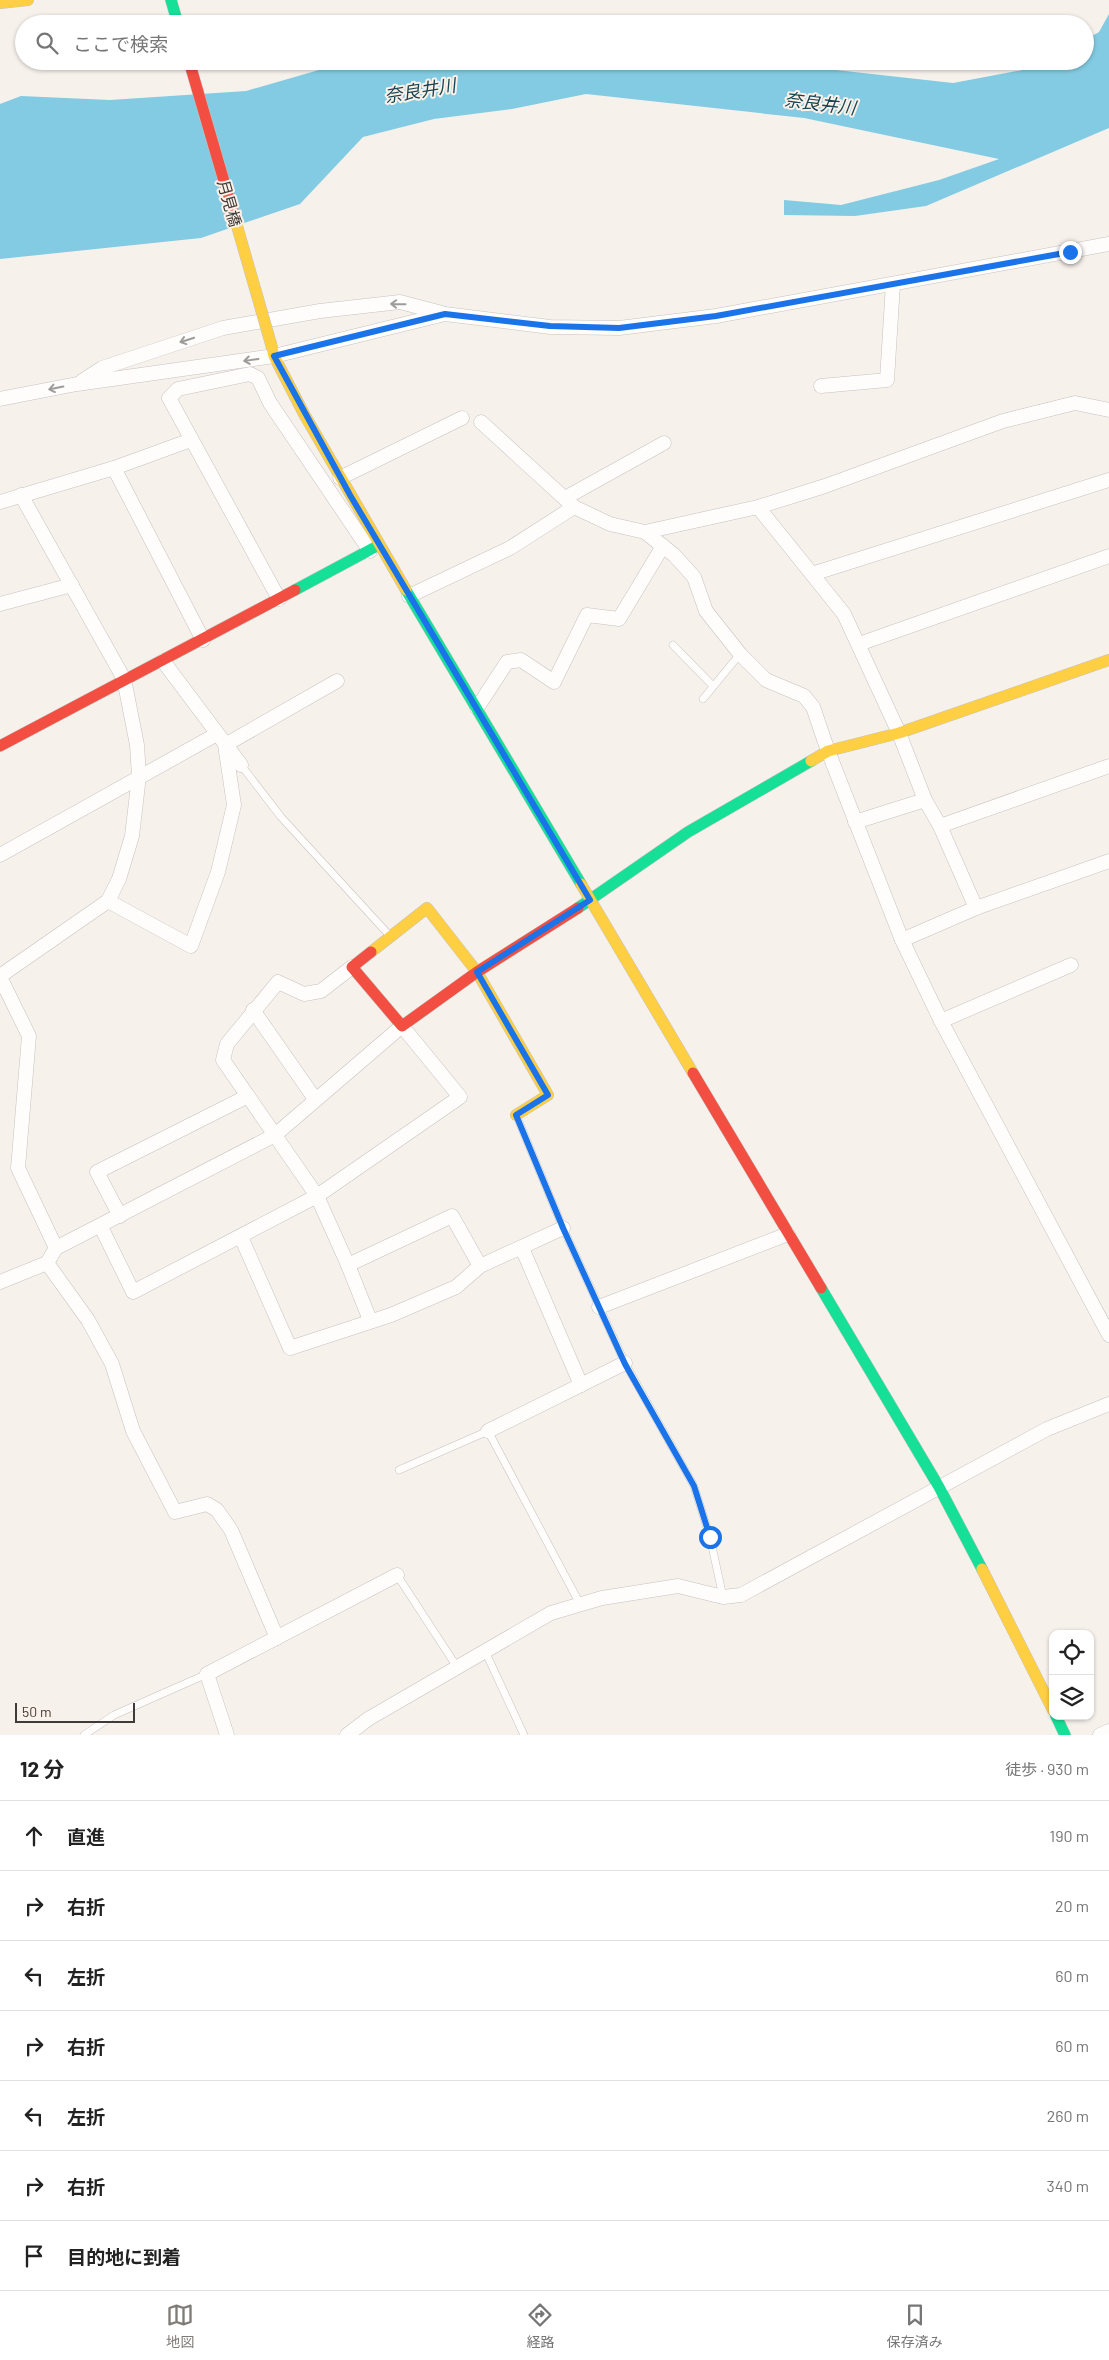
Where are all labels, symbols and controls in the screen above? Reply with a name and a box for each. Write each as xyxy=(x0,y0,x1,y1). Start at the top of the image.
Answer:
search box xyxy=(15,15,1094,70)
icon: search xyxy=(33,29,61,57)
text: ここで検索 xyxy=(73,32,168,55)
water label: 奈良井川 xyxy=(383,73,459,106)
water label: 奈良井川 xyxy=(783,88,859,119)
street label: 月見橋 xyxy=(214,177,246,229)
route end xyxy=(1059,241,1082,264)
one-way arrow xyxy=(390,299,406,308)
one-way arrow xyxy=(179,336,195,346)
one-way arrow xyxy=(244,355,260,365)
one-way arrow xyxy=(48,384,64,394)
route start xyxy=(699,1526,722,1549)
map controls xyxy=(1049,1630,1094,1720)
button: locate xyxy=(1049,1630,1094,1675)
button: layers xyxy=(1049,1675,1094,1720)
scale bar xyxy=(15,1700,135,1723)
text: 50 m xyxy=(22,1703,51,1720)
text: 12 分 xyxy=(20,1756,64,1781)
text: 徒歩 · 930 m xyxy=(1005,1759,1089,1778)
icon: ahead xyxy=(20,1822,48,1850)
text: 直進 xyxy=(67,1825,105,1848)
text: 190 m xyxy=(1050,1826,1089,1845)
icon: right xyxy=(20,1892,48,1920)
text: 右折 xyxy=(67,1895,105,1918)
text: 20 m xyxy=(1055,1896,1089,1915)
icon: left xyxy=(20,1962,48,1990)
text: 左折 xyxy=(67,1965,105,1988)
text: 60 m xyxy=(1055,1966,1089,1985)
icon: right xyxy=(20,2032,48,2060)
text: 右折 xyxy=(67,2035,105,2058)
text: 60 m xyxy=(1055,2036,1089,2055)
icon: left xyxy=(20,2102,48,2130)
text: 左折 xyxy=(67,2105,105,2128)
text: 260 m xyxy=(1047,2106,1089,2125)
icon: right xyxy=(20,2172,48,2200)
text: 右折 xyxy=(67,2175,105,2198)
text: 340 m xyxy=(1046,2176,1089,2195)
icon: arrive xyxy=(20,2242,48,2270)
text: 目的地に到着 xyxy=(67,2245,181,2268)
tab: 地図 xyxy=(166,2301,194,2351)
tab: 経路 xyxy=(526,2301,554,2351)
tab: 保存済み xyxy=(887,2301,943,2351)

